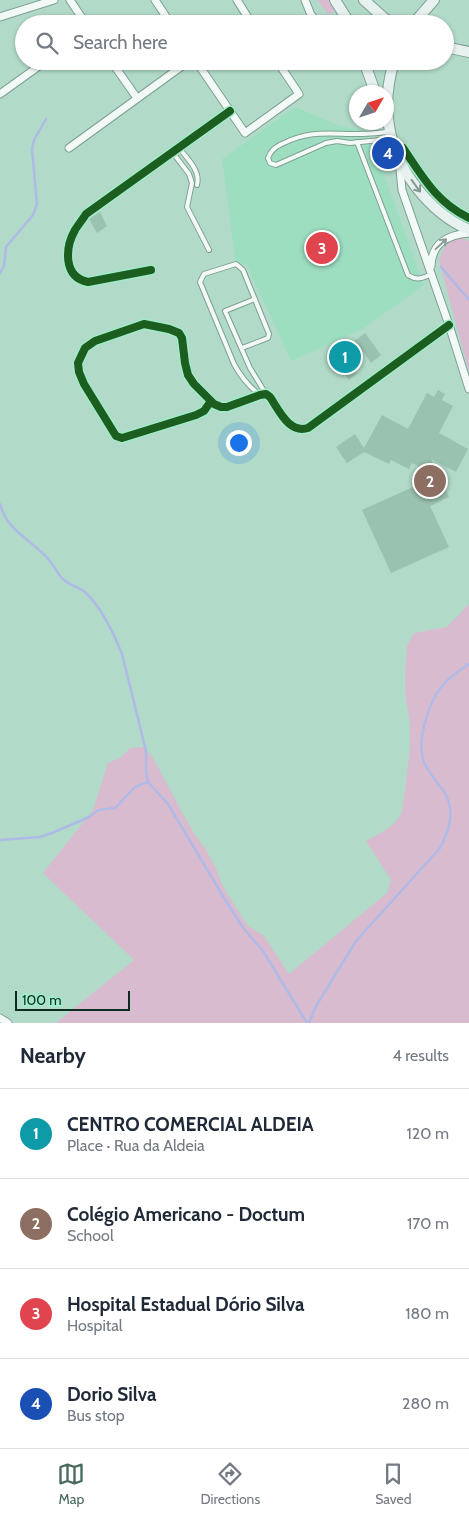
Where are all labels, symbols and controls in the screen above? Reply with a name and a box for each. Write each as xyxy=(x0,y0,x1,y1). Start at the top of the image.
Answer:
search box xyxy=(15,15,454,70)
icon: search xyxy=(33,29,61,57)
text: Search here xyxy=(73,31,167,54)
north arrow xyxy=(349,85,394,130)
pin: 4 xyxy=(372,134,404,172)
one-way arrow xyxy=(411,179,421,193)
pin: 3 xyxy=(306,229,338,267)
one-way arrow xyxy=(435,238,447,250)
pin: 1 xyxy=(329,338,361,376)
your location xyxy=(226,430,252,456)
pin: 2 xyxy=(414,462,446,500)
scale bar xyxy=(15,988,130,1011)
text: 100 m xyxy=(22,991,62,1009)
text: Nearby xyxy=(20,1043,86,1068)
text: 4 results xyxy=(392,1046,449,1065)
text: CENTRO COMERCIAL ALDEIA xyxy=(67,1113,314,1136)
text: 1 xyxy=(33,1124,39,1143)
text: 120 m xyxy=(407,1124,449,1143)
text: Place · Rua da Aldeia xyxy=(67,1136,205,1155)
text: Colégio Americano - Doctum xyxy=(67,1203,305,1226)
text: 2 xyxy=(32,1214,40,1233)
text: 170 m xyxy=(407,1214,449,1233)
text: School xyxy=(67,1226,114,1245)
text: Hospital Estadual Dório Silva xyxy=(67,1293,305,1316)
text: 3 xyxy=(32,1304,40,1323)
text: 180 m xyxy=(405,1304,449,1323)
text: Hospital xyxy=(67,1316,123,1335)
text: Dorio Silva xyxy=(67,1383,157,1406)
text: 4 xyxy=(31,1394,41,1413)
text: 280 m xyxy=(402,1394,449,1413)
text: Bus stop xyxy=(67,1406,125,1425)
tab: Map xyxy=(57,1460,85,1508)
tab: Directions xyxy=(200,1460,260,1508)
tab: Saved xyxy=(375,1460,412,1508)

